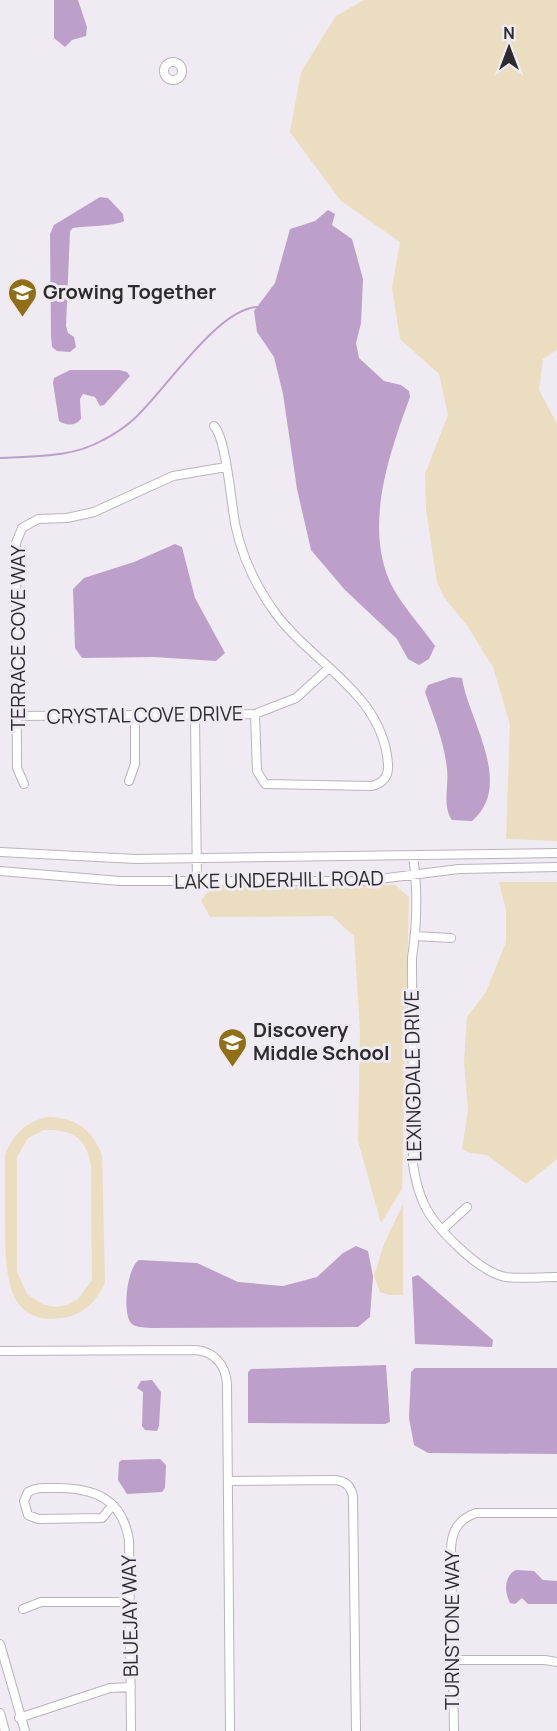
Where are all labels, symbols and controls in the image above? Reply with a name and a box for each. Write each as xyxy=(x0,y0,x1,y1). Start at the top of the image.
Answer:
north arrow xyxy=(479,18,539,78)
text: N xyxy=(503,22,515,44)
school or university icon: Growing Together xyxy=(6,276,38,318)
place label: Growing Together xyxy=(43,278,216,305)
street label: TERRACE COVE WAY xyxy=(4,544,31,731)
street label: CRYSTAL COVE DRIVE xyxy=(46,699,244,730)
street label: LAKE UNDERHILL ROAD xyxy=(174,864,384,895)
street label: LEXINGDALE DRIVE xyxy=(398,990,427,1162)
place label: Discovery Middle School xyxy=(253,1016,390,1066)
school or university icon: Discovery Middle School xyxy=(216,1026,248,1068)
street label: TURNSTONE WAY xyxy=(438,1549,465,1710)
street label: BLUEJAY WAY xyxy=(115,1554,144,1677)

